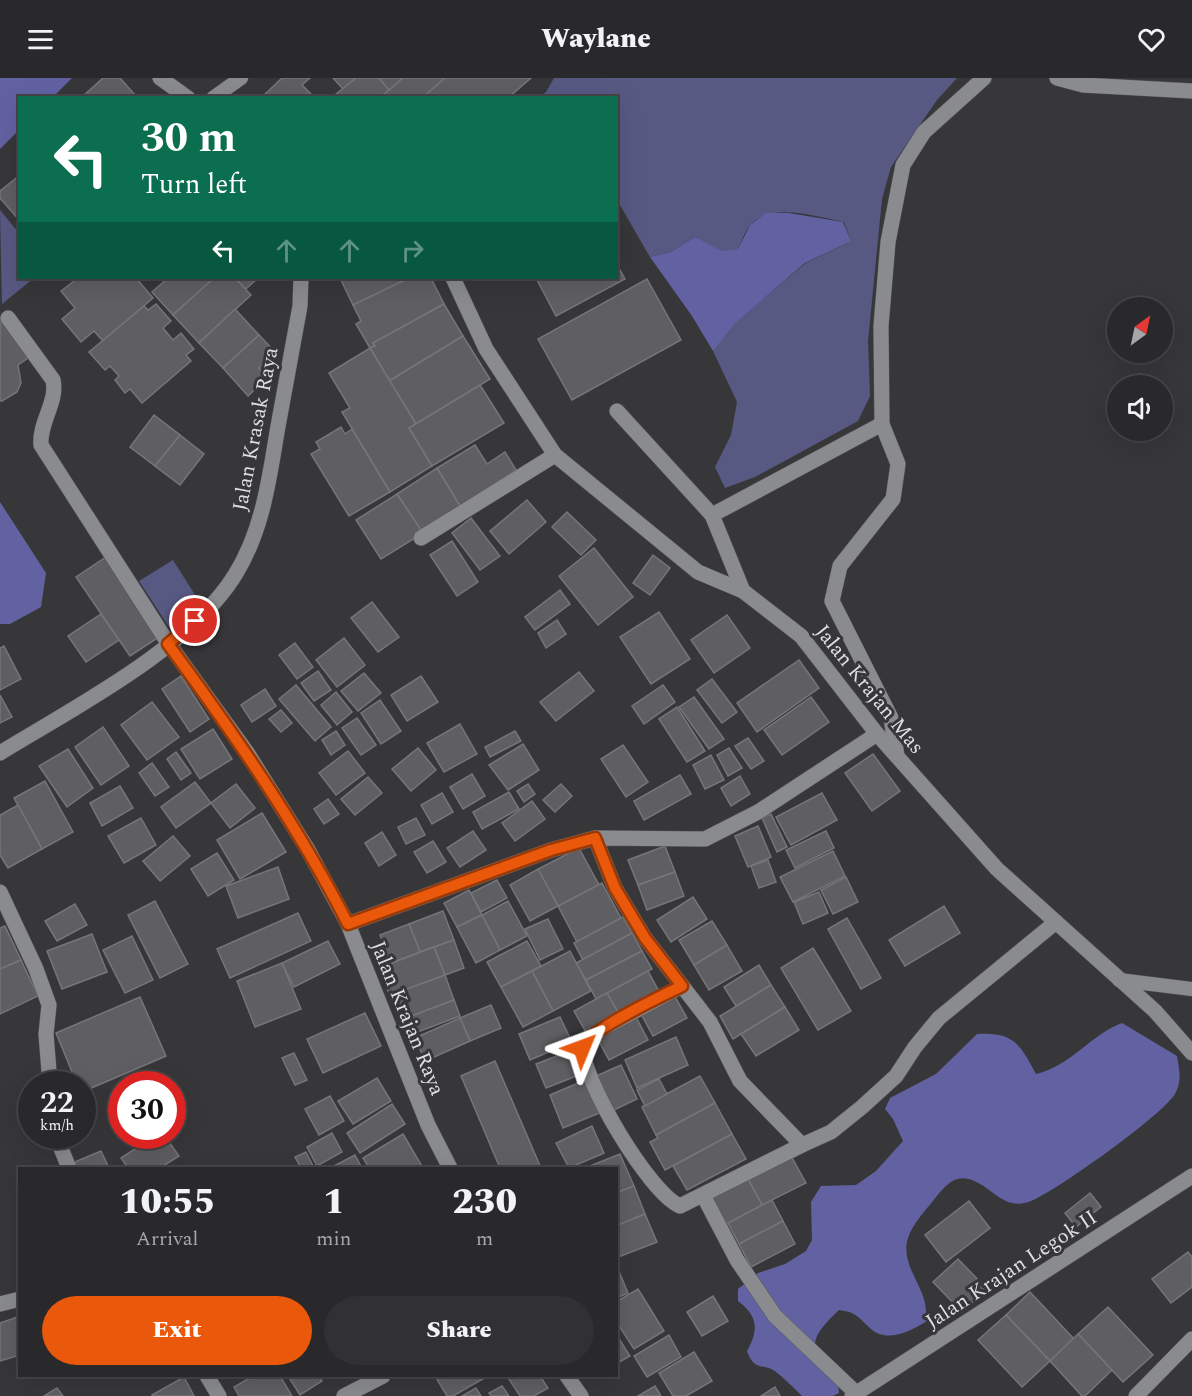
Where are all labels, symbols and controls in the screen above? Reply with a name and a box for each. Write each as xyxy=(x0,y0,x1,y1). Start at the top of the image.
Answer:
text: Waylane xyxy=(541,18,651,60)
icon: menu xyxy=(24,23,57,56)
icon: heart xyxy=(1135,23,1168,56)
text: 30 m xyxy=(141,107,236,170)
icon: left xyxy=(42,120,120,198)
text: Turn left xyxy=(141,164,247,206)
icon: left xyxy=(207,234,240,267)
icon: ahead xyxy=(270,234,303,267)
icon: ahead xyxy=(333,234,366,267)
icon: right xyxy=(396,234,429,267)
north arrow xyxy=(1107,297,1173,363)
map controls xyxy=(1107,297,1173,441)
street label: Jalan Krasak Raya xyxy=(224,344,288,514)
button: sound xyxy=(1107,375,1173,441)
pin xyxy=(169,595,220,646)
icon: arrive xyxy=(178,604,211,637)
street label: Jalan Krajan Mas xyxy=(807,618,932,762)
street label: Jalan Krajan Raya xyxy=(361,936,453,1101)
position arrow xyxy=(550,1016,614,1080)
speed limit sign: 30 xyxy=(108,1071,186,1149)
text: 22 xyxy=(40,1080,74,1126)
text: km/h xyxy=(40,1114,74,1137)
text: 10:55 xyxy=(119,1175,215,1230)
text: 1 xyxy=(323,1175,345,1230)
text: 230 xyxy=(452,1175,517,1230)
street label: Jalan Krajan Legok II xyxy=(919,1202,1104,1338)
text: Arrival xyxy=(136,1224,198,1254)
text: min xyxy=(316,1224,351,1254)
text: m xyxy=(476,1224,493,1254)
button: Exit xyxy=(42,1296,312,1365)
button: Share xyxy=(324,1296,594,1365)

